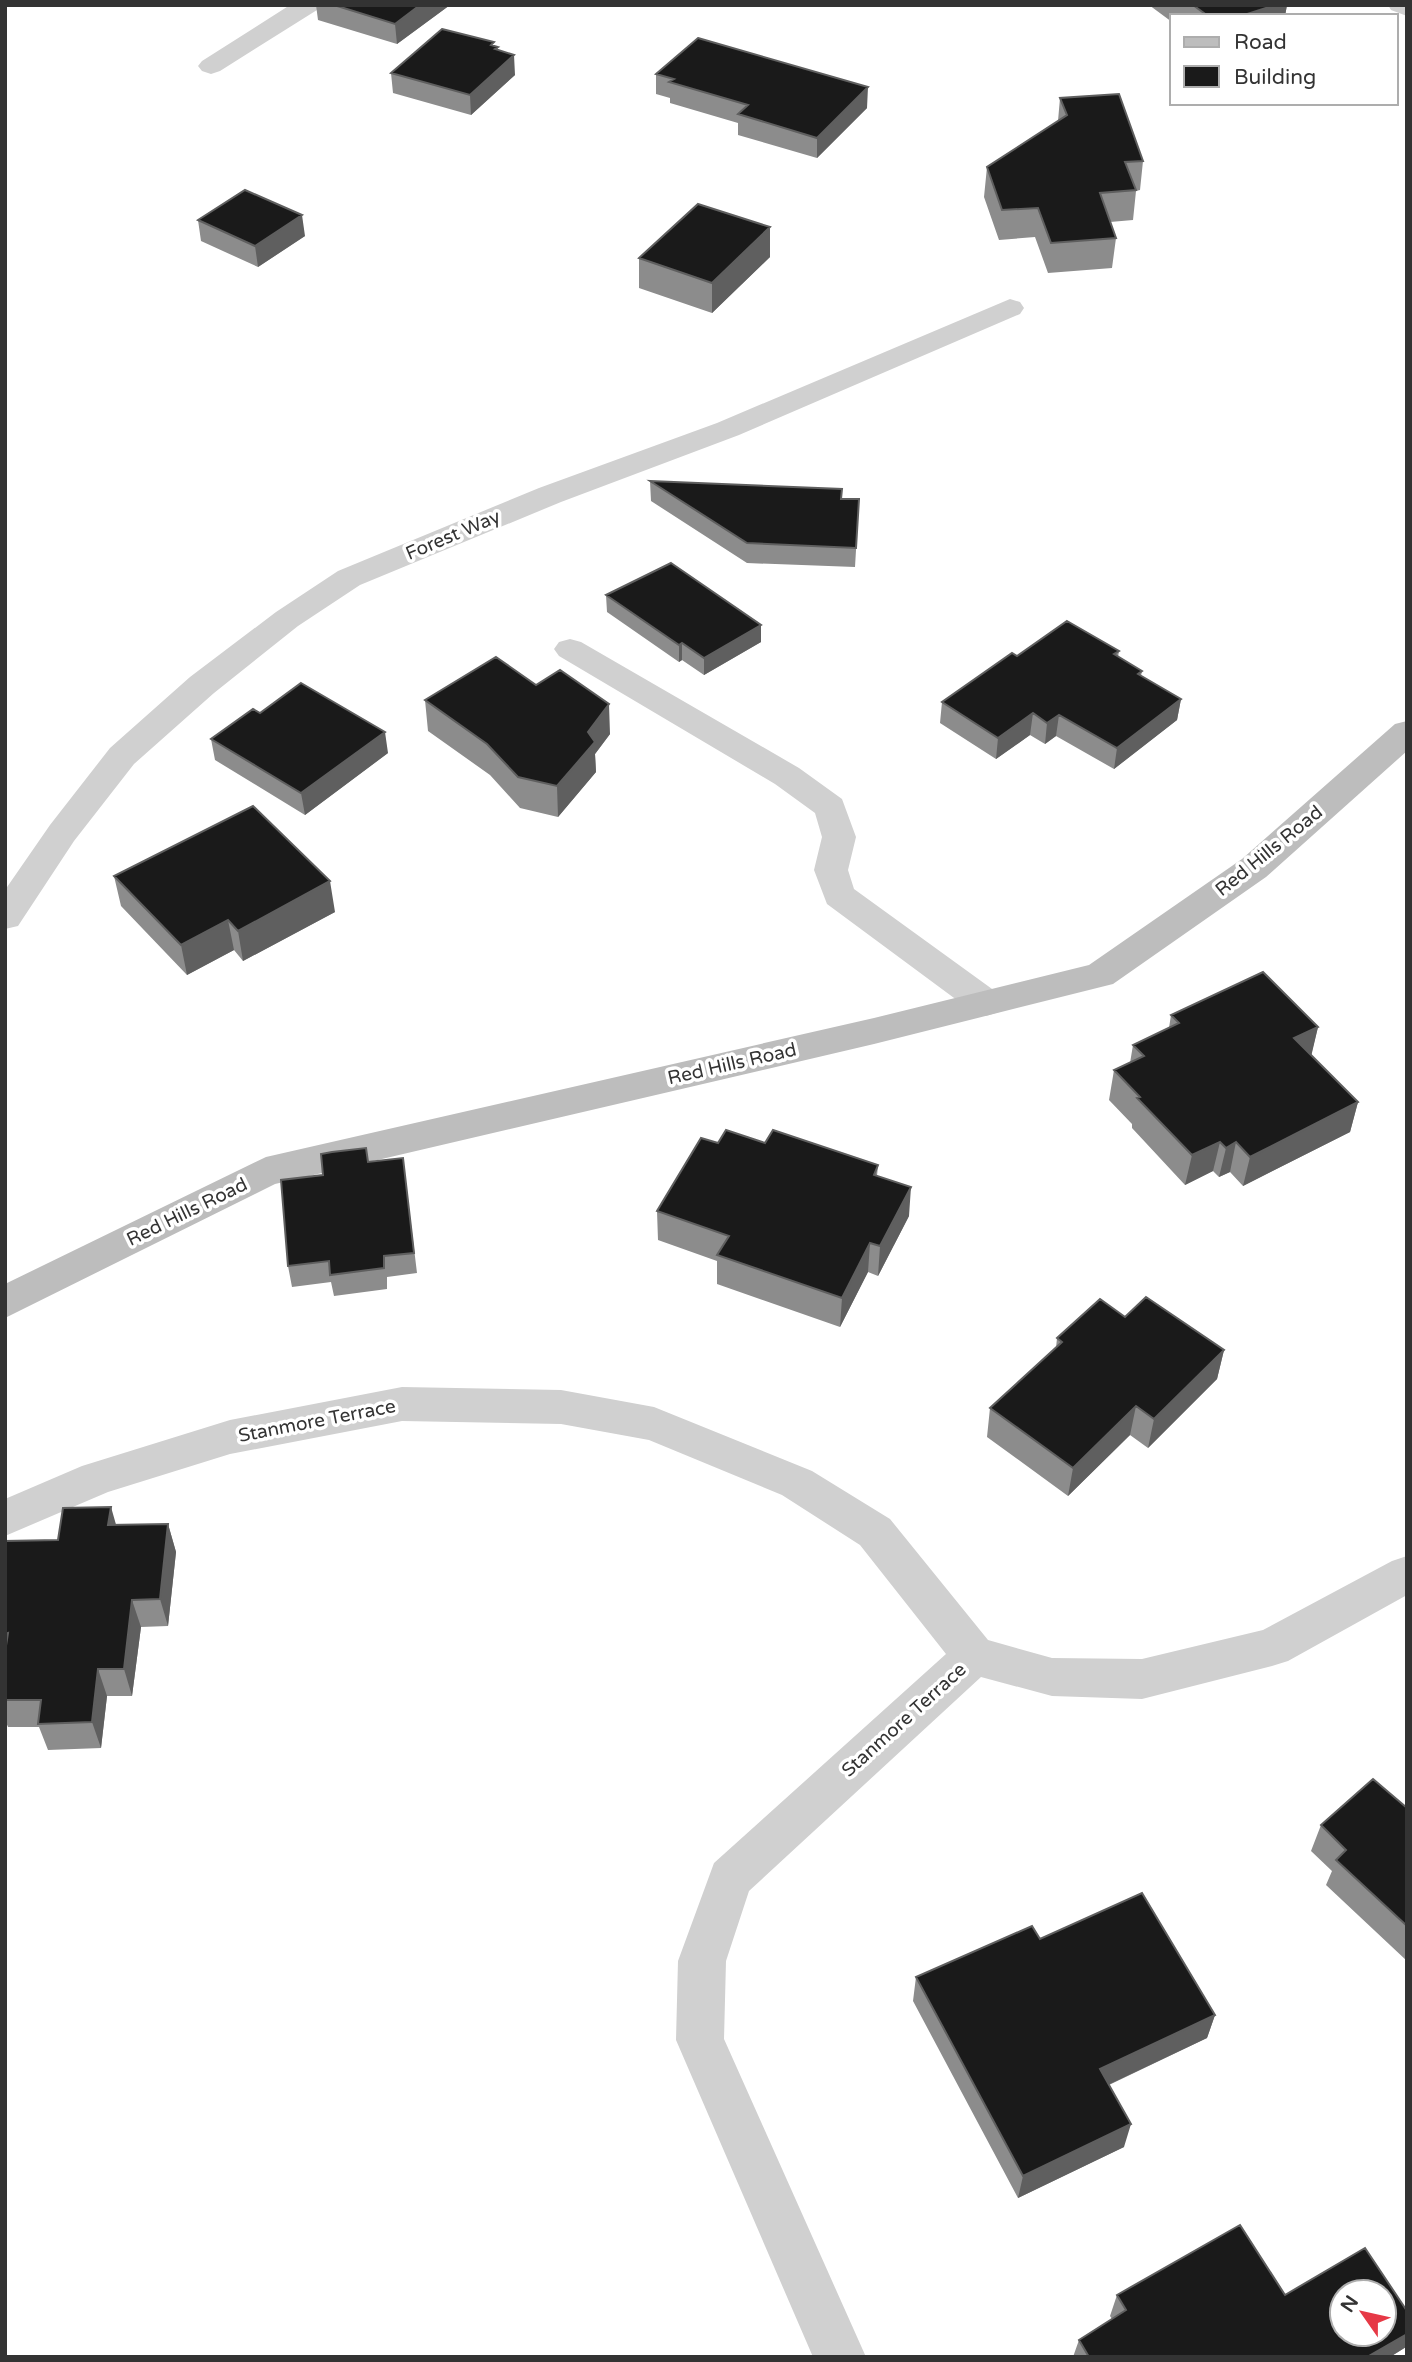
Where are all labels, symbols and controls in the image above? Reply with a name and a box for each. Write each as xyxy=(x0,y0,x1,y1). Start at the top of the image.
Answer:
legend xyxy=(1170,14,1398,105)
text: Road xyxy=(1234,30,1287,55)
text: Building xyxy=(1234,65,1316,90)
street label: Forest Way xyxy=(402,505,504,565)
street label: Red Hills Road xyxy=(1211,801,1327,901)
street label: Red Hills Road xyxy=(666,1039,798,1089)
street label: Red Hills Road xyxy=(123,1173,251,1251)
street label: Stanmore Terrace xyxy=(237,1395,397,1447)
street label: Stanmore Terrace xyxy=(837,1658,971,1782)
north arrow xyxy=(1328,2278,1398,2348)
text: N xyxy=(1336,2292,1363,2317)

